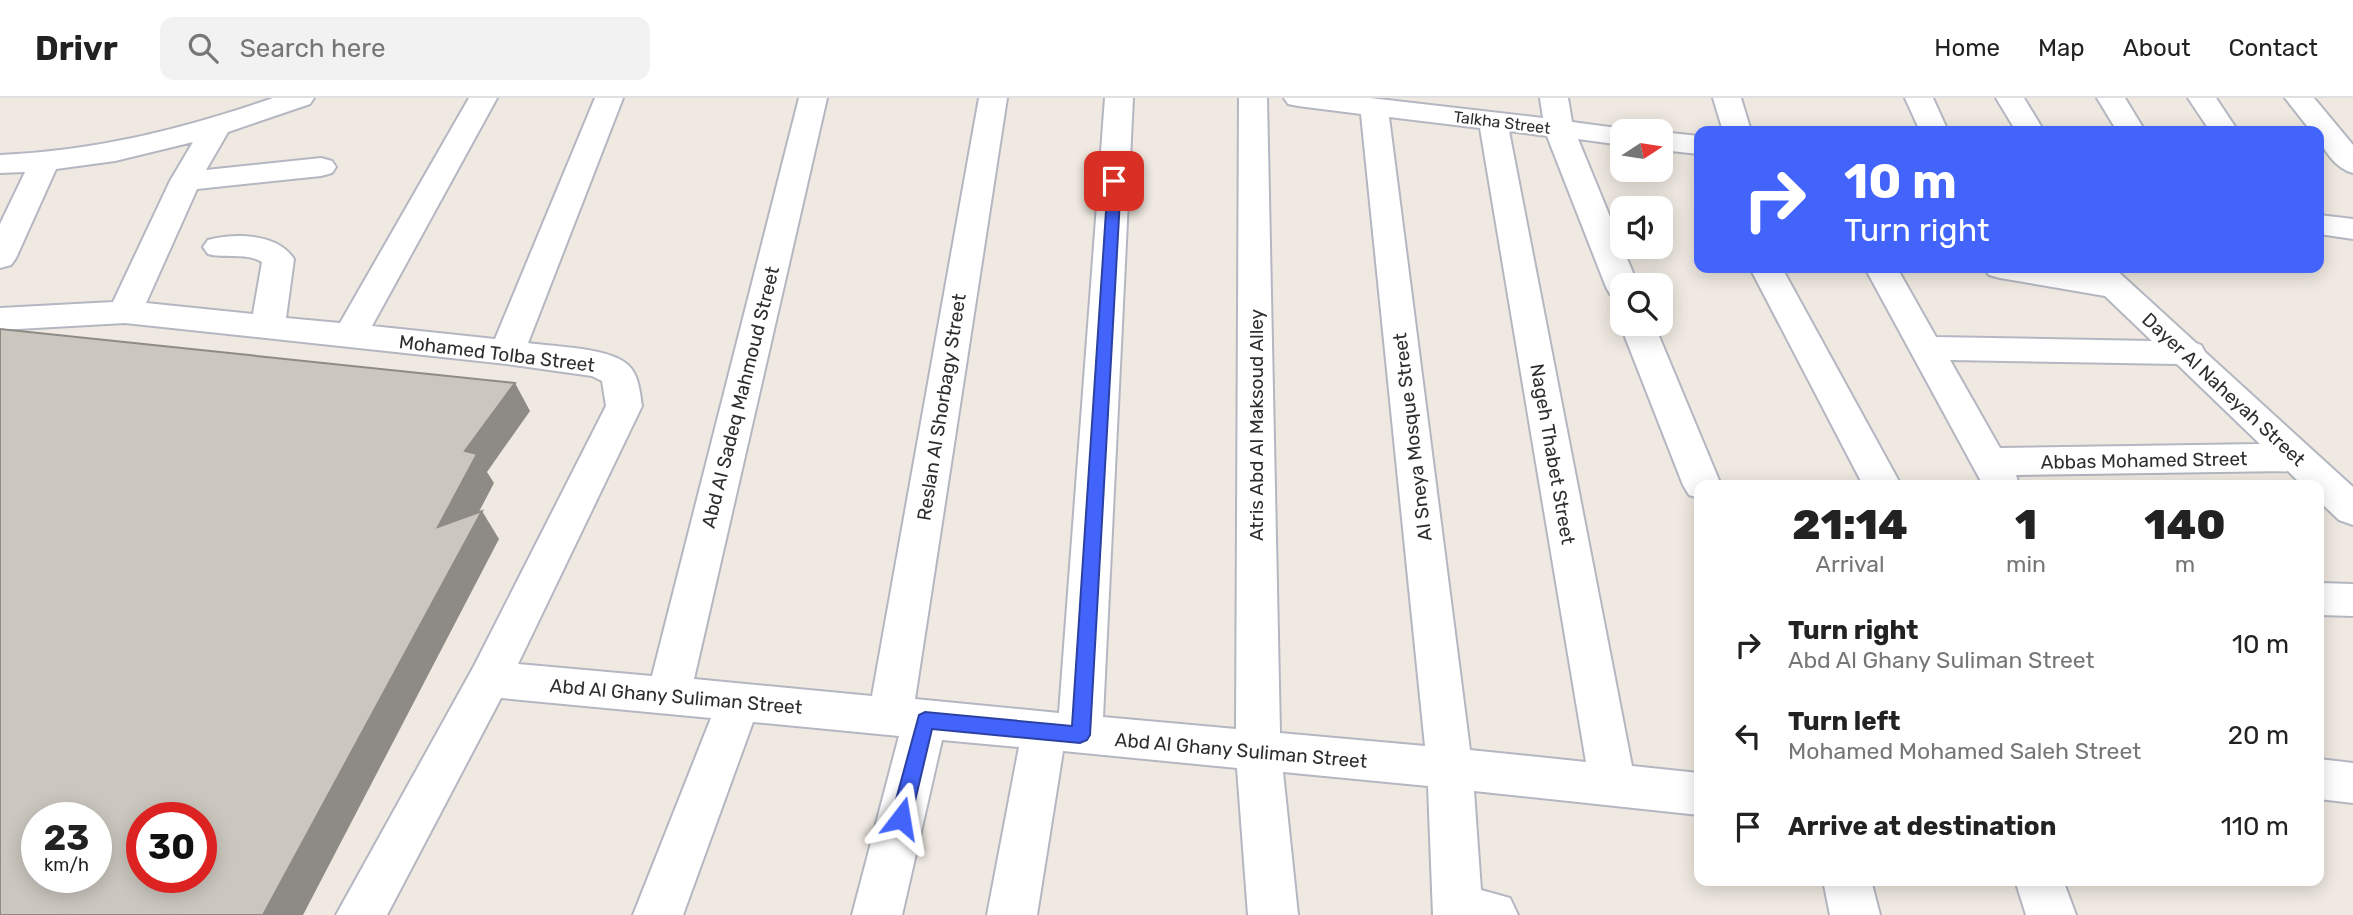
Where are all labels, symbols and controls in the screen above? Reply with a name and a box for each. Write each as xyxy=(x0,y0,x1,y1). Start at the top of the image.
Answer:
search box xyxy=(160,17,650,80)
text: Drivr xyxy=(35,29,118,68)
icon: search xyxy=(184,29,222,67)
text: Search here xyxy=(240,33,386,64)
text: Home xyxy=(1934,34,2000,62)
text: Map xyxy=(2038,34,2085,62)
text: About xyxy=(2123,34,2191,62)
text: Contact xyxy=(2229,34,2318,62)
street label: Talkha Street xyxy=(1452,107,1551,138)
north arrow xyxy=(1610,119,1673,182)
map controls xyxy=(1610,119,1673,336)
pin xyxy=(1084,151,1144,211)
text: 10 m xyxy=(1844,152,1957,210)
icon: right xyxy=(1729,154,1820,245)
icon: arrive xyxy=(1095,162,1133,200)
button: sound xyxy=(1610,196,1673,259)
text: Turn right xyxy=(1844,211,1989,249)
street label: Abd Al Sadeq Mahmoud Street xyxy=(697,263,784,530)
button: search xyxy=(1610,273,1673,336)
street label: Reslan Al Shorbagy Street xyxy=(912,291,971,522)
street label: Dayer Al Naheyah Street xyxy=(2137,308,2310,471)
street label: Atris Abd Al Maksoud Alley xyxy=(1245,309,1268,541)
street label: Mohamed Tolba Street xyxy=(398,330,597,377)
street label: Al Sneya Mosque Street xyxy=(1388,331,1437,542)
street label: Nageh Thabet Street xyxy=(1525,362,1580,547)
street label: Abbas Mohamed Street xyxy=(2040,447,2248,474)
text: 21:14 xyxy=(1792,500,1908,550)
text: 1 xyxy=(2015,500,2037,550)
text: 140 xyxy=(2144,500,2226,550)
text: Arrival xyxy=(1816,550,1885,578)
text: min xyxy=(2006,550,2046,578)
text: m xyxy=(2175,550,2195,578)
text: Turn right xyxy=(1788,615,1918,646)
icon: right xyxy=(1729,626,1767,664)
text: 10 m xyxy=(2232,629,2289,660)
text: Abd Al Ghany Suliman Street xyxy=(1788,646,2095,674)
street label: Abd Al Ghany Suliman Street xyxy=(549,674,804,719)
text: Turn left xyxy=(1788,706,1900,737)
icon: left xyxy=(1729,717,1767,755)
text: 20 m xyxy=(2228,720,2289,751)
street label: Abd Al Ghany Suliman Street xyxy=(1114,728,1369,773)
text: Mohamed Mohamed Saleh Street xyxy=(1788,737,2141,765)
position arrow xyxy=(864,781,938,855)
speed limit sign: 30 xyxy=(126,802,217,893)
icon: arrive xyxy=(1729,808,1767,846)
text: Arrive at destination xyxy=(1788,811,2056,842)
text: 110 m xyxy=(2221,811,2289,842)
text: 23 xyxy=(44,817,89,859)
text: km/h xyxy=(44,854,89,876)

